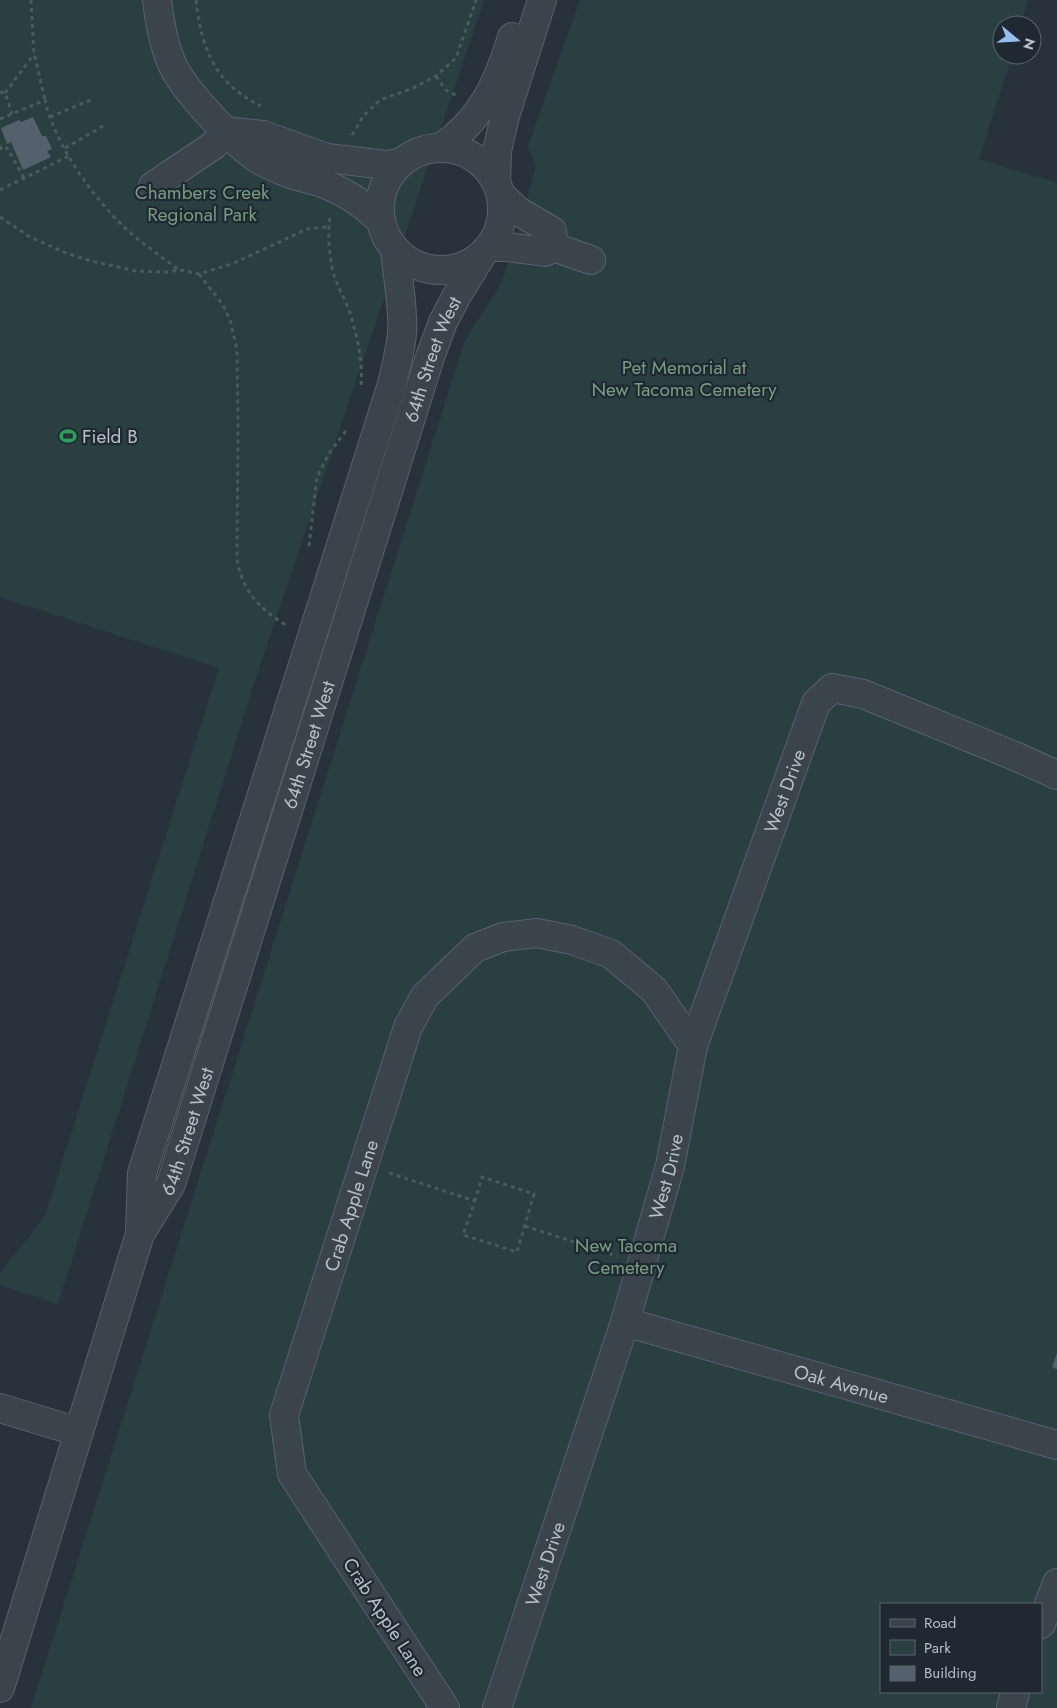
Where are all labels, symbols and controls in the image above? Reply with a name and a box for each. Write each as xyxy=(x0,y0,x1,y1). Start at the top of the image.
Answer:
north arrow xyxy=(992,15,1042,65)
text: N xyxy=(1018,36,1041,52)
park label: Chambers Creek Regional Park xyxy=(135,179,270,228)
street label: 64th Street West xyxy=(397,291,468,426)
park label: Pet Memorial at New Tacoma Cemetery xyxy=(591,354,777,403)
place label: Field B xyxy=(82,423,138,450)
sports icon: Field B xyxy=(58,426,78,446)
street label: 64th Street West xyxy=(276,677,341,812)
street label: West Drive xyxy=(757,745,812,837)
street label: 64th Street West xyxy=(154,1064,220,1201)
street label: West Drive xyxy=(642,1131,689,1222)
street label: Crab Apple Lane xyxy=(317,1136,385,1275)
park label: New Tacoma Cemetery xyxy=(575,1232,677,1281)
street label: Oak Avenue xyxy=(791,1357,892,1410)
street label: West Drive xyxy=(518,1518,571,1609)
street label: Crab Apple Lane xyxy=(336,1552,434,1682)
legend xyxy=(880,1603,1042,1693)
text: Road xyxy=(924,1612,956,1634)
text: Park xyxy=(924,1637,951,1659)
text: Building xyxy=(924,1662,976,1684)

